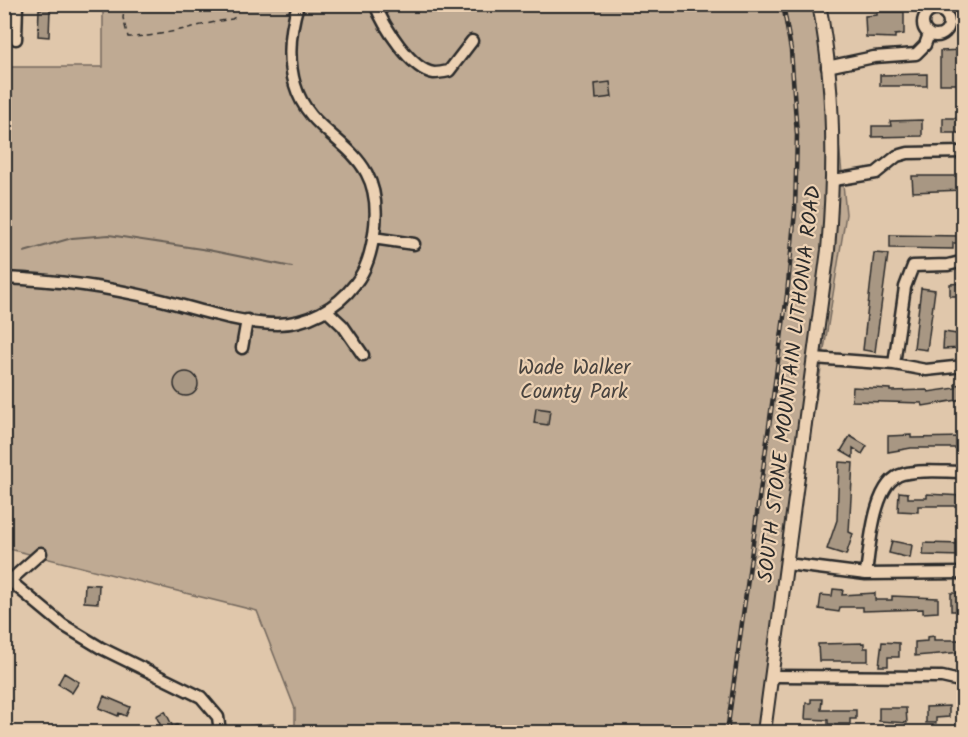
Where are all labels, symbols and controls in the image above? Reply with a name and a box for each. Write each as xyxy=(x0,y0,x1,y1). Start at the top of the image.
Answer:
street label: SOUTH STONE MOUNTAIN LITHONIA ROAD xyxy=(750,184,831,584)
park label: Wade Walker County Park xyxy=(518,352,631,409)

